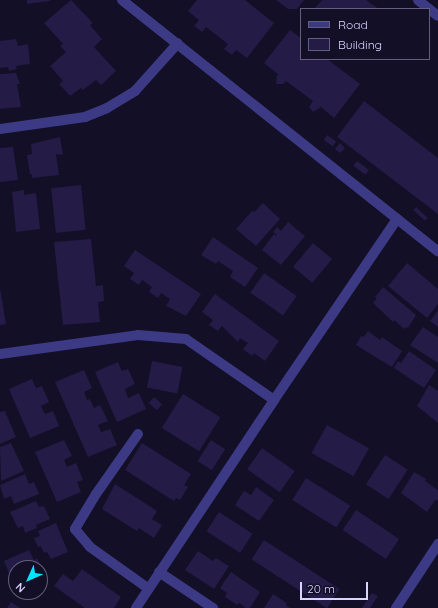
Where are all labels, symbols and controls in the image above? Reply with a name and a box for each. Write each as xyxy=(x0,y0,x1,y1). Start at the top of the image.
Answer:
legend xyxy=(300,8,430,60)
text: Road xyxy=(338,17,368,32)
text: Building xyxy=(338,37,382,52)
north arrow xyxy=(8,560,48,600)
scale bar xyxy=(302,574,370,600)
text: N xyxy=(12,580,28,596)
text: 20 m xyxy=(307,581,335,596)

